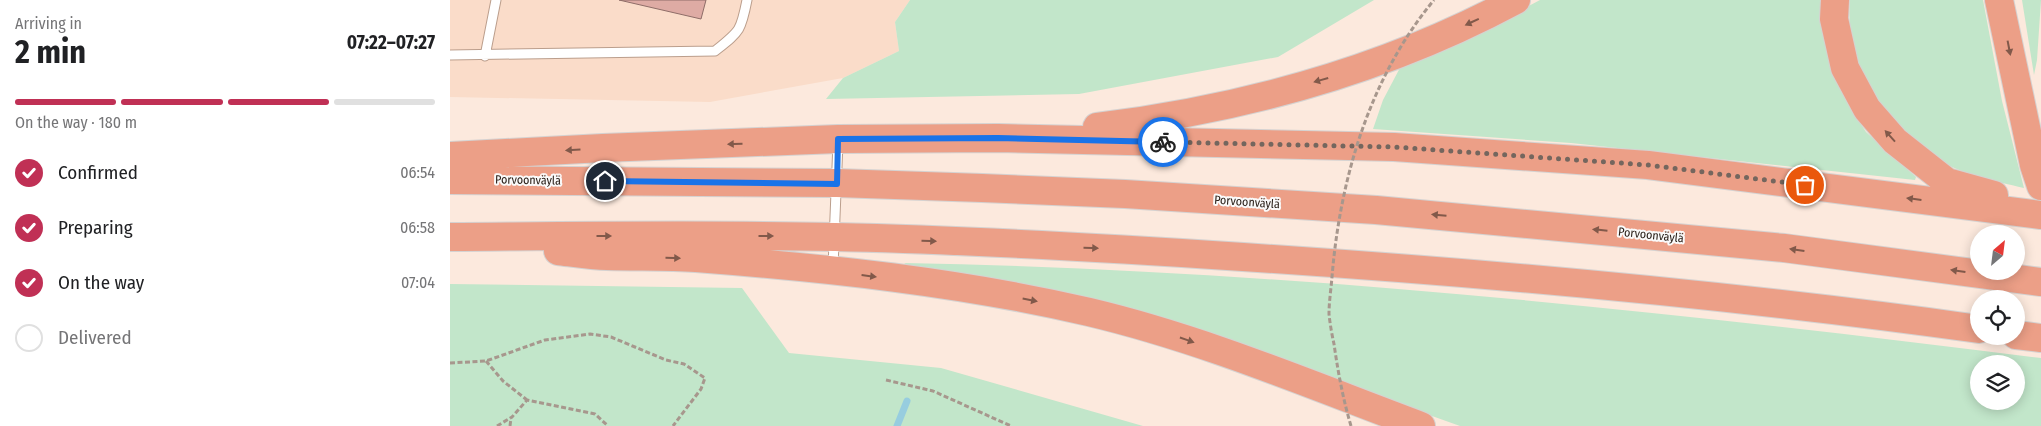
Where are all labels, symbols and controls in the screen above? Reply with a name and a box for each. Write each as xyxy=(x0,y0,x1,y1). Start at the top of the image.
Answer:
text: Arriving in xyxy=(15,14,82,33)
one-way arrow xyxy=(1465,18,1479,26)
text: 07:22–07:27 xyxy=(347,31,435,54)
text: 2 min xyxy=(15,33,86,71)
one-way arrow xyxy=(2005,40,2013,55)
one-way arrow xyxy=(1313,77,1328,85)
text: On the way · 180 m xyxy=(15,113,137,132)
courier xyxy=(1138,117,1188,167)
icon: bike xyxy=(1149,128,1177,156)
one-way arrow xyxy=(1884,130,1896,142)
one-way arrow xyxy=(727,140,743,148)
one-way arrow xyxy=(564,146,580,154)
icon: check xyxy=(15,159,43,187)
pin xyxy=(584,160,626,202)
text: Confirmed xyxy=(58,161,138,184)
text: 06:54 xyxy=(400,163,435,182)
pin xyxy=(1784,164,1826,206)
icon: home xyxy=(591,167,619,195)
icon: bag xyxy=(1791,171,1819,199)
street label: Porvoonväylä xyxy=(495,172,561,188)
street label: Porvoonväylä xyxy=(1214,193,1280,211)
one-way arrow xyxy=(1906,195,1922,203)
one-way arrow xyxy=(1430,211,1446,219)
icon: check xyxy=(15,214,43,242)
text: Preparing xyxy=(58,216,133,239)
text: 06:58 xyxy=(400,218,435,237)
one-way arrow xyxy=(1592,225,1608,233)
street label: Porvoonväylä xyxy=(1618,225,1685,245)
north arrow xyxy=(1970,225,2025,280)
map controls xyxy=(1970,225,2025,410)
one-way arrow xyxy=(596,232,612,240)
one-way arrow xyxy=(758,232,774,240)
one-way arrow xyxy=(921,237,937,245)
one-way arrow xyxy=(1083,244,1099,252)
one-way arrow xyxy=(1789,246,1805,254)
one-way arrow xyxy=(665,254,681,262)
one-way arrow xyxy=(1950,267,1966,275)
icon: check xyxy=(15,269,43,297)
text: On the way xyxy=(58,271,144,294)
one-way arrow xyxy=(862,272,878,280)
text: 07:04 xyxy=(401,273,435,292)
button: locate xyxy=(1970,290,2025,345)
one-way arrow xyxy=(1022,297,1038,305)
text: Delivered xyxy=(58,326,132,349)
one-way arrow xyxy=(1180,337,1195,344)
button: layers xyxy=(1970,355,2025,410)

